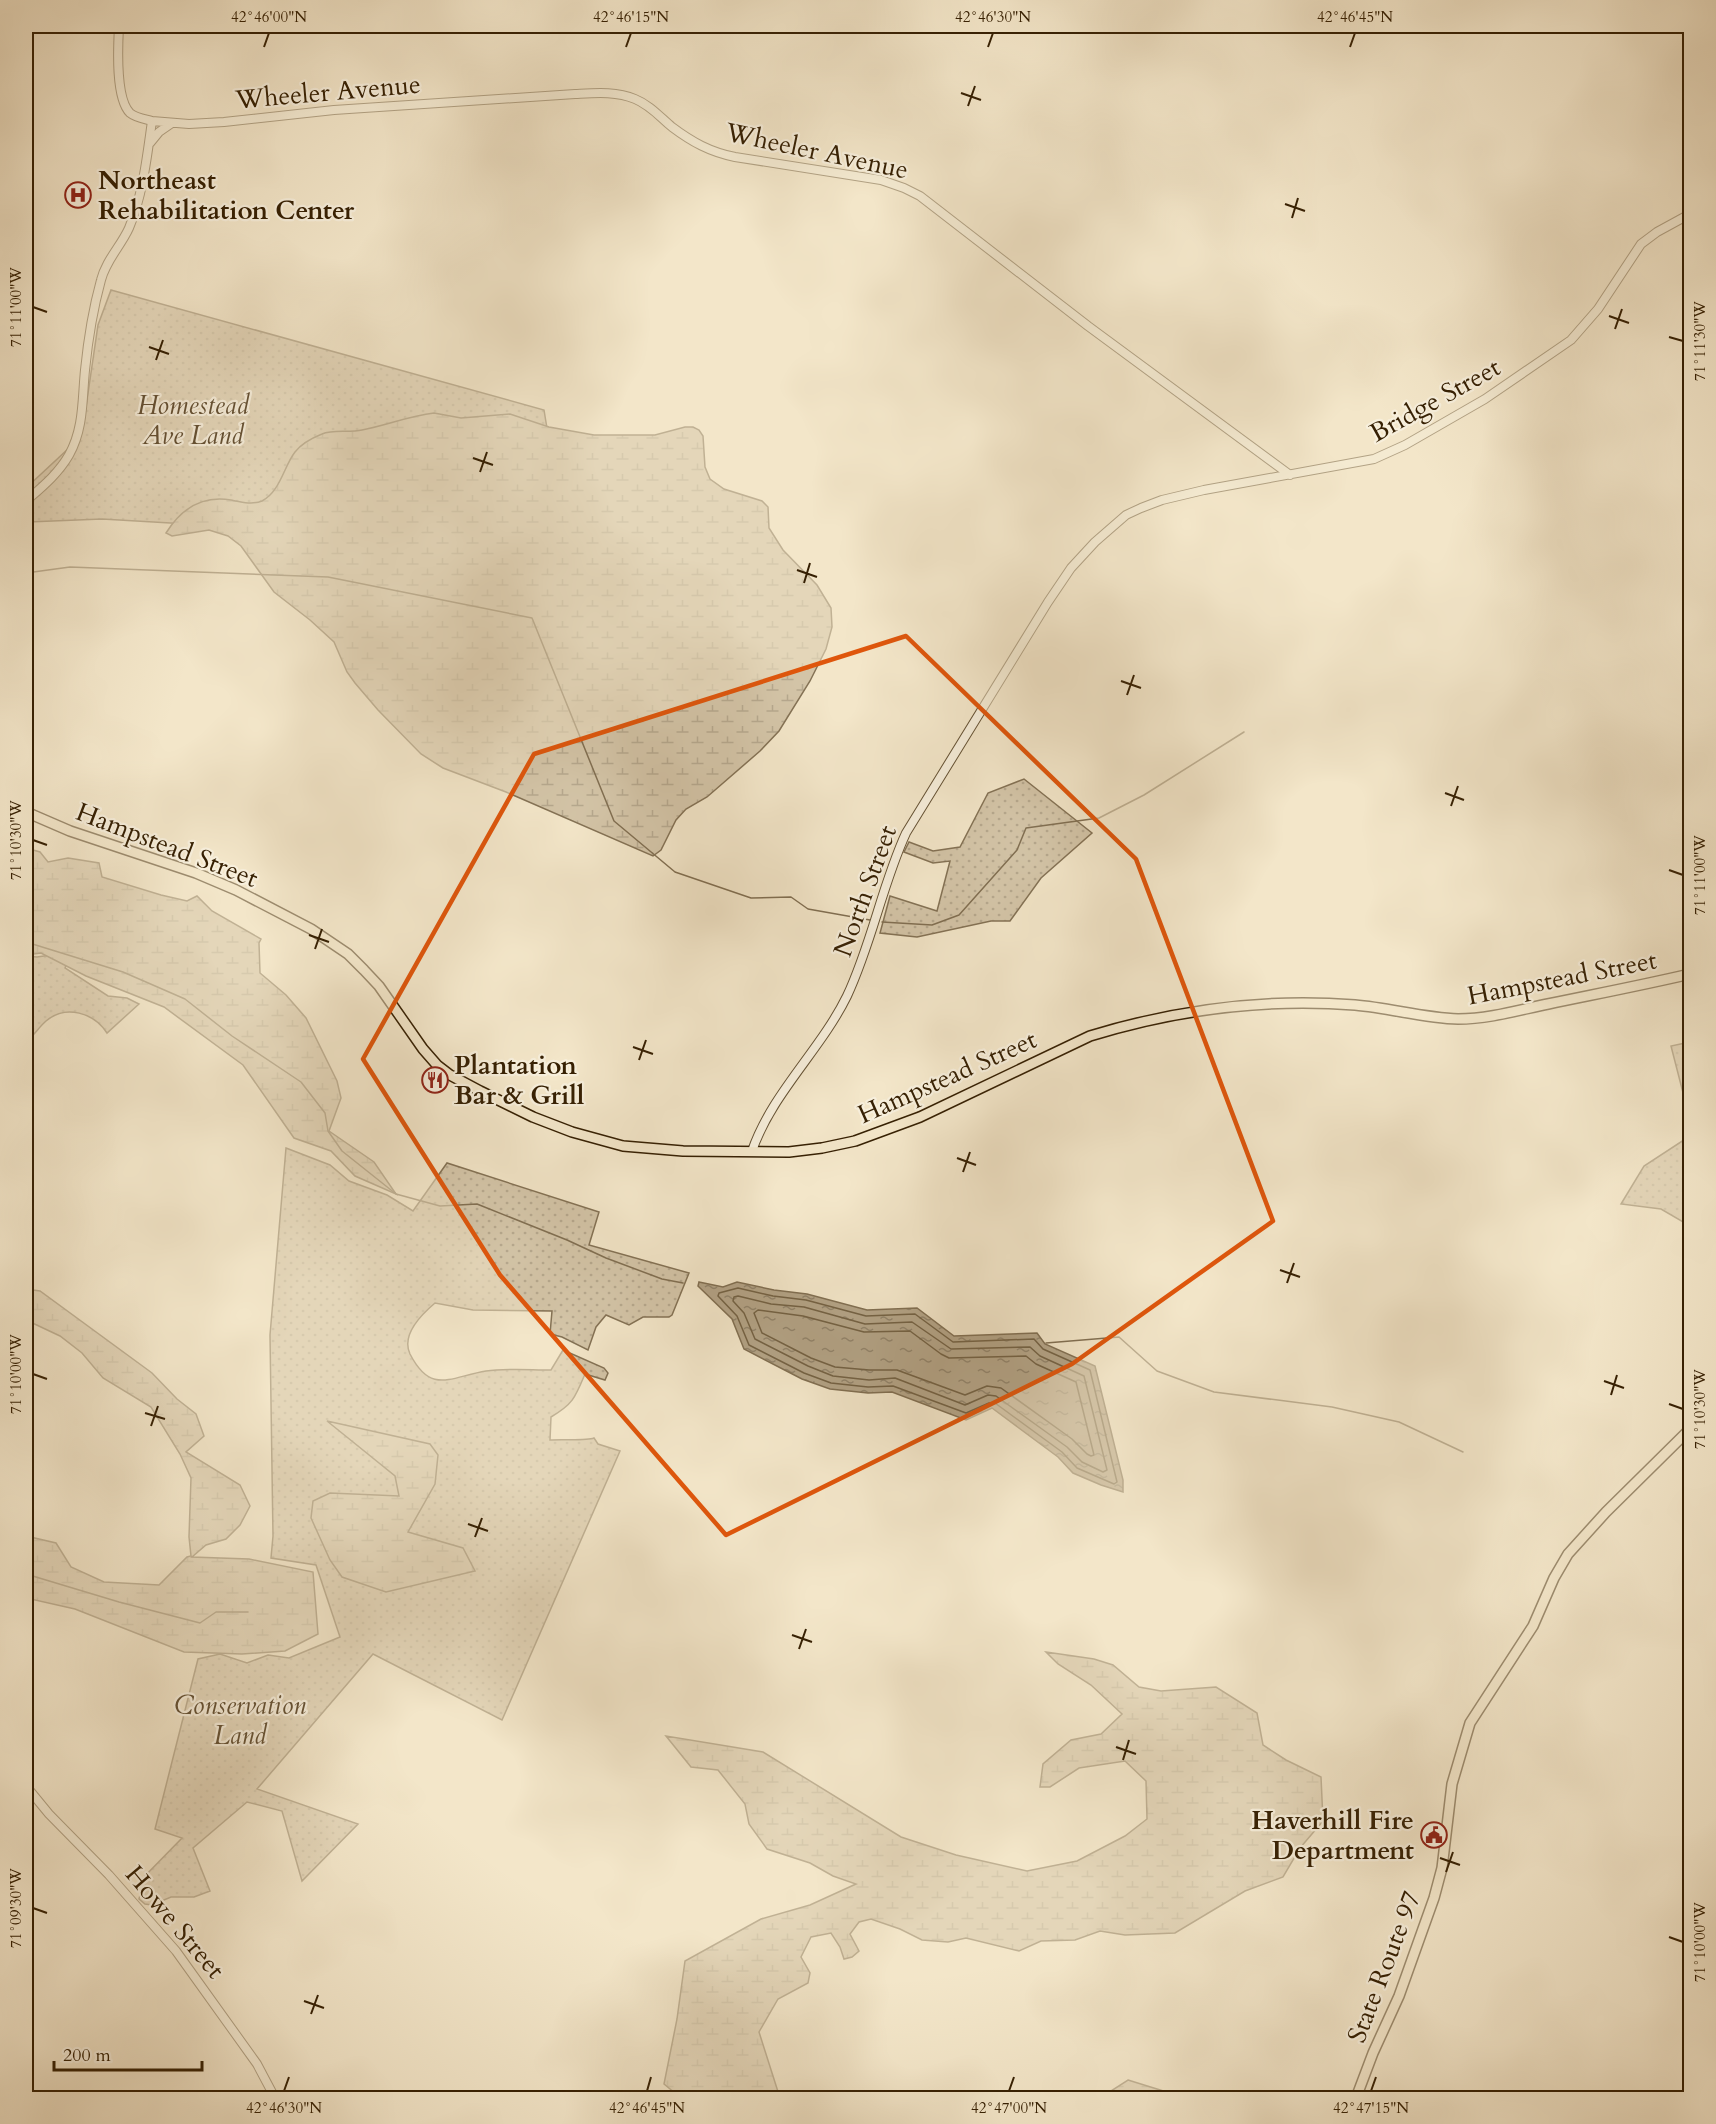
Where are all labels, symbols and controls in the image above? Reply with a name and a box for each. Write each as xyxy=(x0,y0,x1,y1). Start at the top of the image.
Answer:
text: 42°46'00"N xyxy=(231,7,307,27)
text: 42°46'15"N xyxy=(593,7,669,27)
text: 42°46'30"N xyxy=(955,7,1031,27)
text: 42°46'45"N xyxy=(1317,7,1393,27)
street label: Wheeler Avenue xyxy=(233,66,422,118)
street label: Wheeler Avenue xyxy=(722,114,912,187)
place label: Northeast Rehabilitation Center xyxy=(98,163,355,228)
hospital icon: Northeast Rehabilitation Center xyxy=(63,180,93,210)
text: 71°11'00"W xyxy=(6,267,26,347)
text: 71°11'30"W xyxy=(1690,301,1710,381)
street label: Bridge Street xyxy=(1363,350,1507,450)
park label: Homestead Ave Land xyxy=(137,388,250,453)
street label: Hampstead Street xyxy=(71,794,263,896)
text: 71°10'30"W xyxy=(6,800,26,880)
street label: North Street xyxy=(825,820,905,962)
text: 71°11'00"W xyxy=(1690,835,1710,915)
street label: Hampstead Street xyxy=(1464,942,1660,1014)
street label: Hampstead Street xyxy=(852,1022,1042,1132)
place label: Plantation Bar & Grill xyxy=(454,1048,585,1113)
restaurant icon: Plantation Bar & Grill xyxy=(420,1065,450,1095)
text: 71°10'00"W xyxy=(6,1334,26,1414)
text: 71°10'30"W xyxy=(1690,1369,1710,1449)
park label: Conservation Land xyxy=(174,1688,306,1753)
place label: Haverhill Fire Department xyxy=(1251,1803,1414,1868)
public building icon: Haverhill Fire Department xyxy=(1419,1820,1449,1850)
street label: Howe Street xyxy=(117,1858,233,1986)
text: 71°09'30"W xyxy=(6,1868,26,1948)
street label: State Route 97 xyxy=(1339,1886,1429,2048)
text: 71°10'00"W xyxy=(1690,1902,1710,1982)
scale bar xyxy=(54,2034,202,2072)
text: 200 m xyxy=(63,2043,111,2068)
text: 42°46'30"N xyxy=(246,2098,322,2118)
text: 42°46'45"N xyxy=(609,2098,685,2118)
text: 42°47'00"N xyxy=(971,2098,1047,2118)
text: 42°47'15"N xyxy=(1333,2098,1409,2118)

